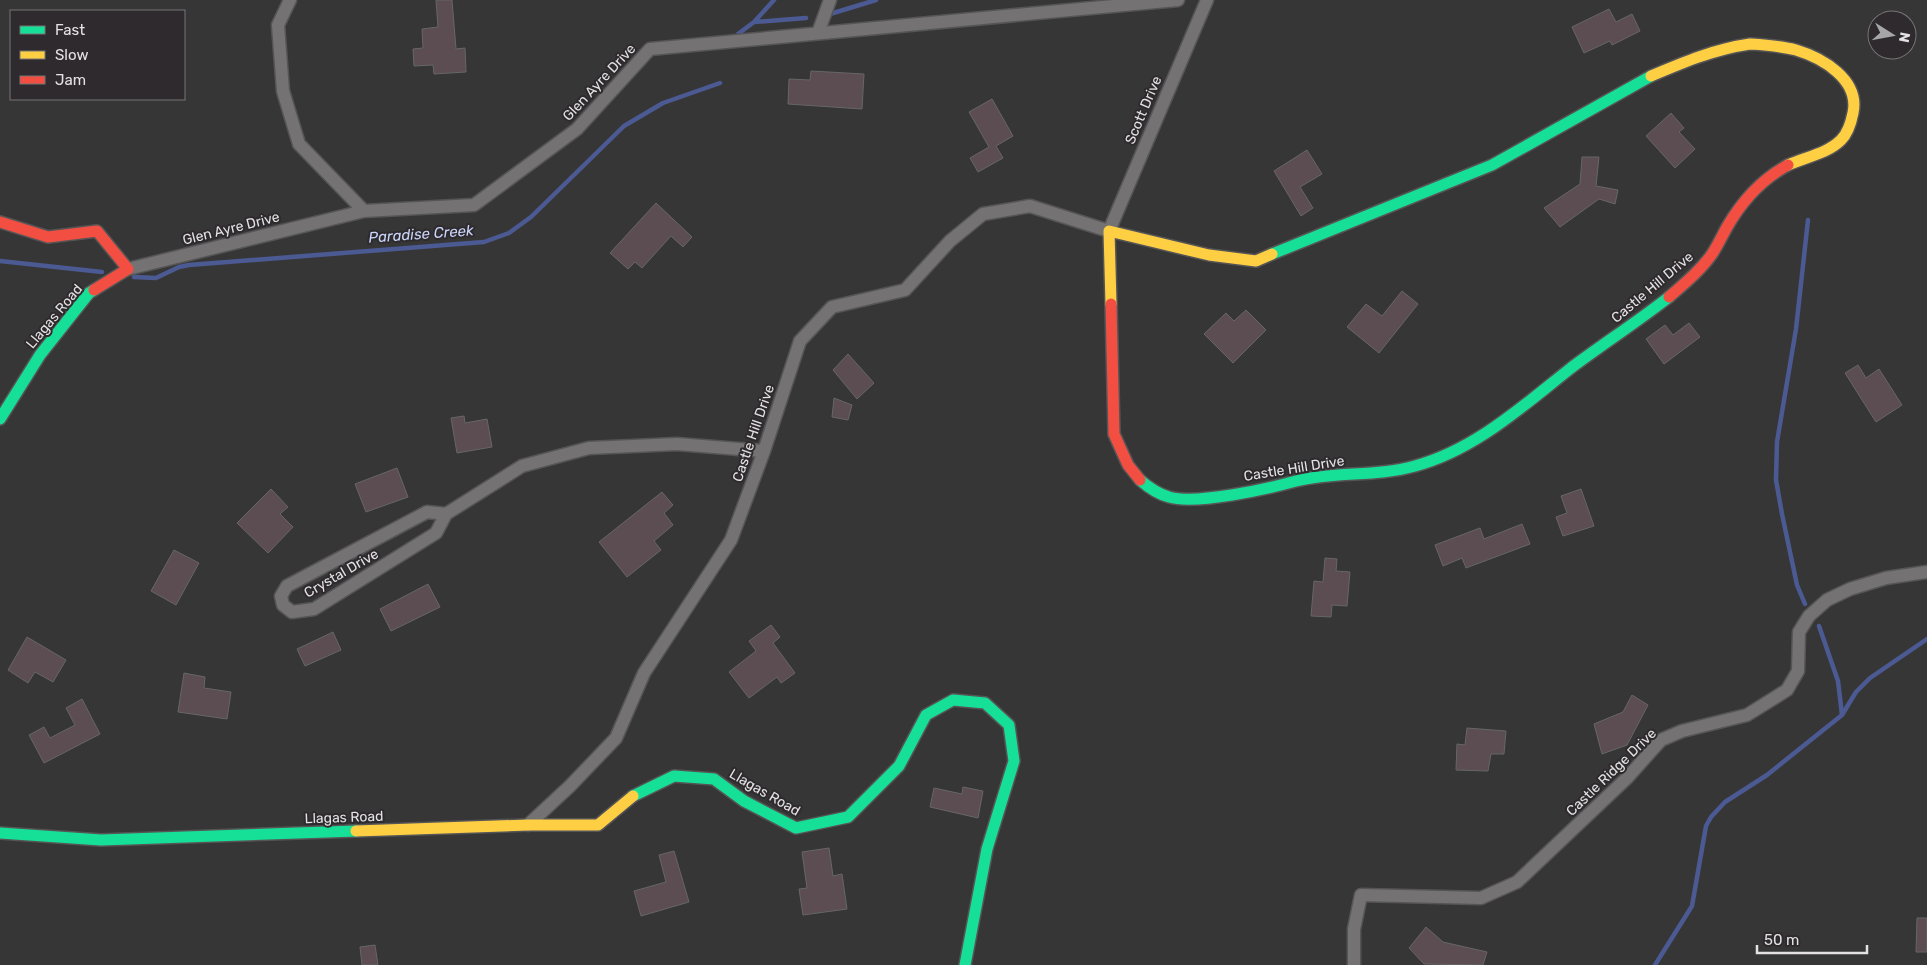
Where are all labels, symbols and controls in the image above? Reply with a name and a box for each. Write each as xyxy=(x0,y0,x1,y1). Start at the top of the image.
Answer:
legend xyxy=(10,10,185,100)
north arrow xyxy=(1867,10,1917,60)
text: Fast xyxy=(55,21,85,39)
text: N xyxy=(1895,31,1914,44)
street label: Glen Ayre Drive xyxy=(559,40,639,124)
text: Slow xyxy=(55,46,88,64)
text: Jam xyxy=(55,71,86,89)
street label: Scott Drive xyxy=(1121,73,1166,147)
street label: Glen Ayre Drive xyxy=(181,208,281,249)
water label: Paradise Creek xyxy=(368,221,474,247)
street label: Castle Hill Drive xyxy=(1608,248,1697,327)
street label: Llagas Road xyxy=(23,281,86,352)
street label: Castle Hill Drive xyxy=(729,382,778,484)
street label: Castle Hill Drive xyxy=(1243,452,1346,485)
street label: Crystal Drive xyxy=(301,545,382,602)
street label: Castle Ridge Drive xyxy=(1563,725,1660,820)
street label: Llagas Road xyxy=(726,765,803,820)
street label: Llagas Road xyxy=(304,808,384,827)
scale bar xyxy=(1757,922,1867,954)
text: 50 m xyxy=(1764,931,1799,949)

